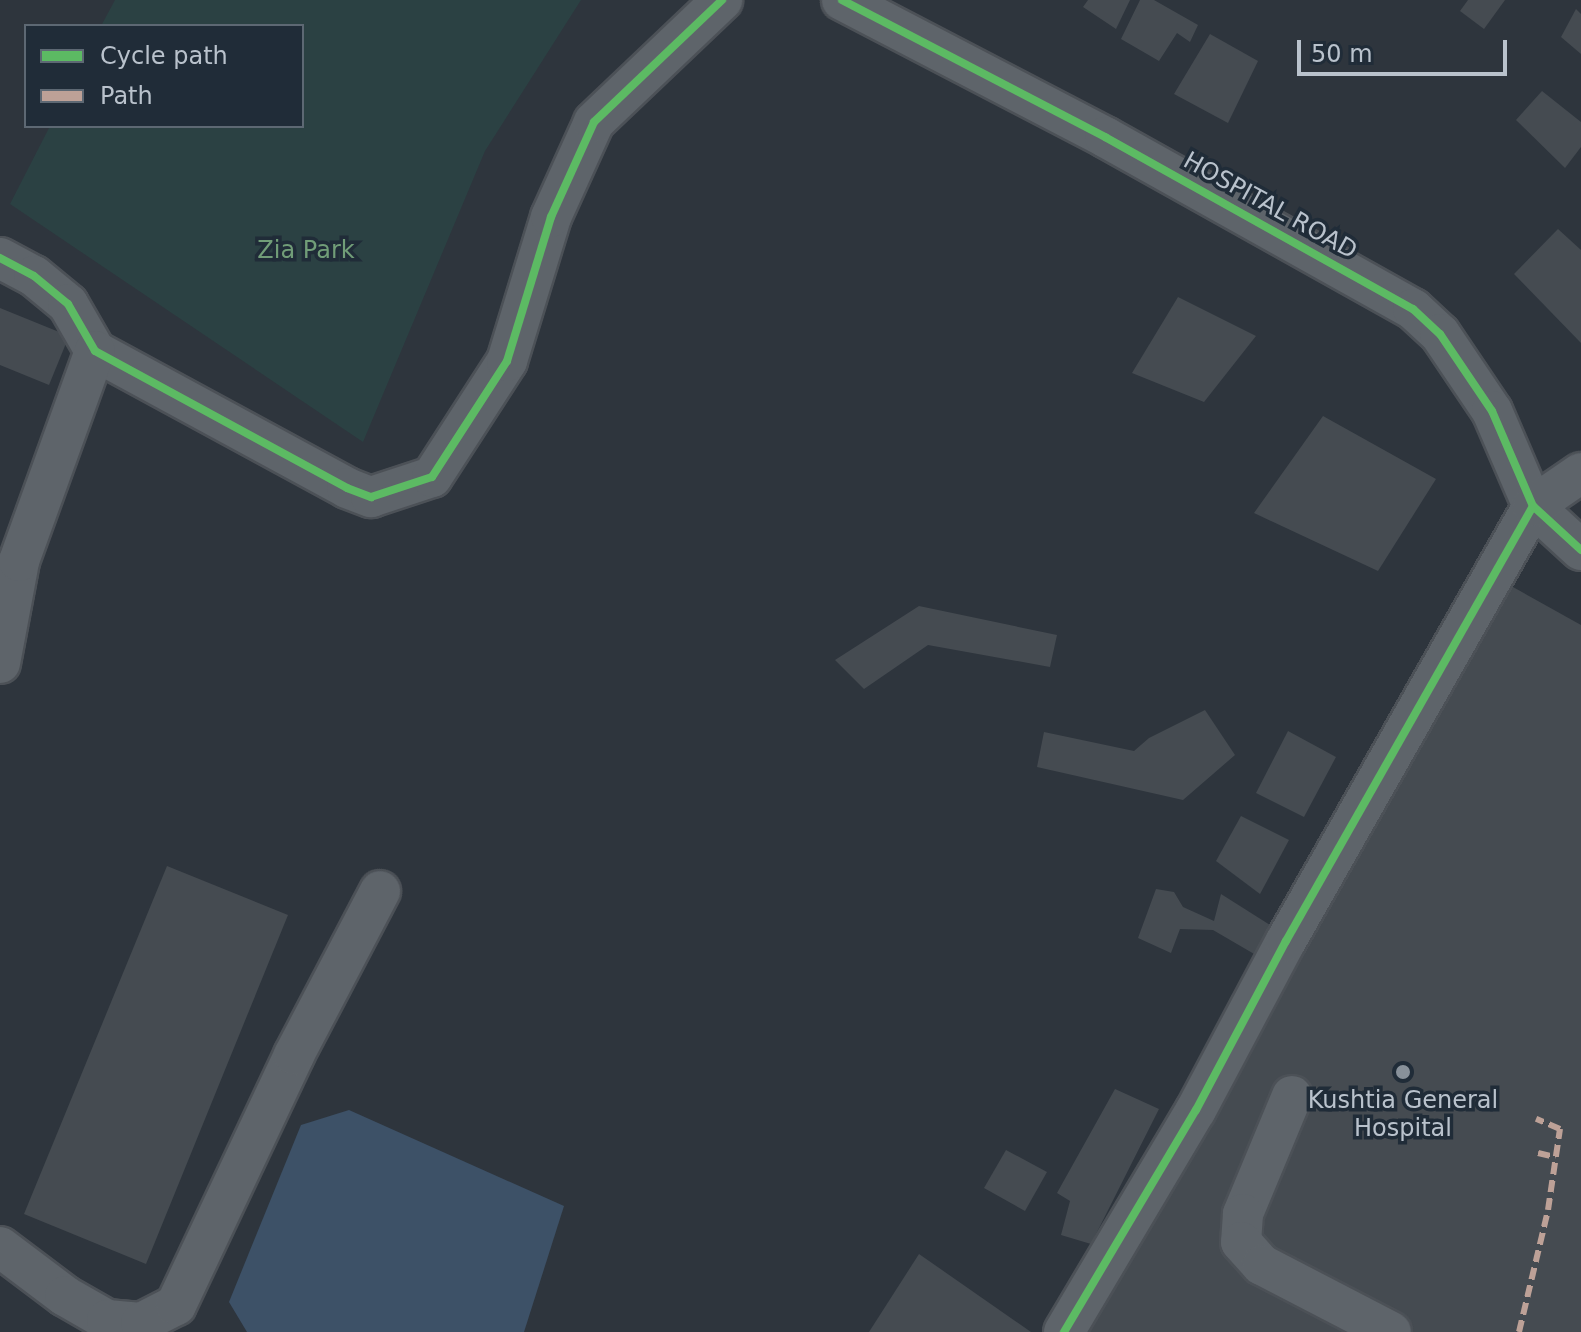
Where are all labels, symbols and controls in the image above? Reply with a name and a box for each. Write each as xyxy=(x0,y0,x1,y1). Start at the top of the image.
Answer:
legend xyxy=(24,24,304,128)
scale bar xyxy=(1301,24,1511,74)
text: 50 m xyxy=(1311,40,1373,68)
text: Cycle path xyxy=(100,42,228,70)
text: Path xyxy=(100,82,153,110)
street label: HOSPITAL ROAD xyxy=(1178,146,1362,266)
park label: Zia Park xyxy=(257,237,355,265)
marker: Kushtia General Hospital xyxy=(1392,1061,1414,1083)
place label: Kushtia General Hospital xyxy=(1308,1087,1498,1143)

